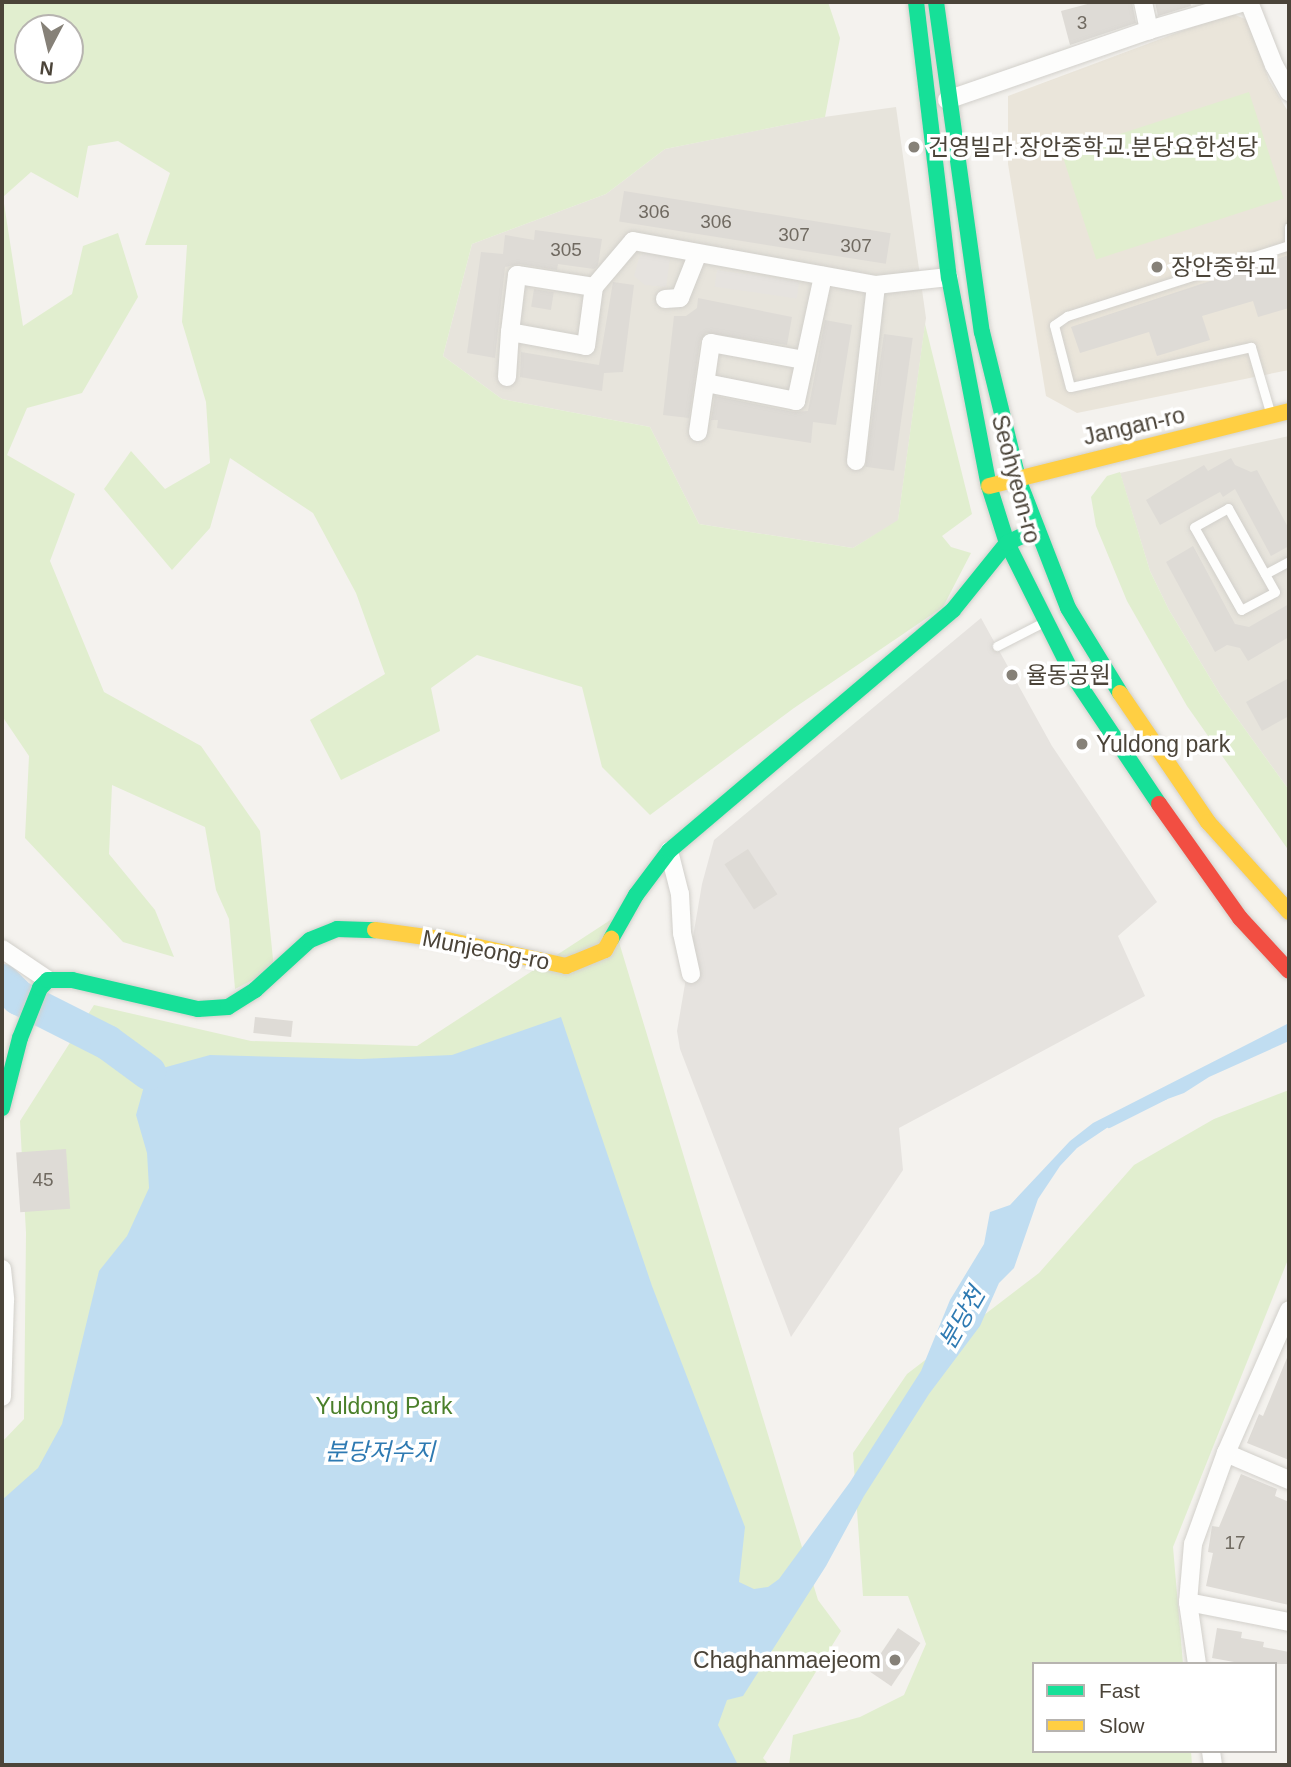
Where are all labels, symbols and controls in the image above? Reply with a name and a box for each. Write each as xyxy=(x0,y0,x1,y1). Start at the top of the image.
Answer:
house number: 3 xyxy=(1077,12,1087,34)
north arrow xyxy=(14,14,84,84)
text: N xyxy=(39,57,55,80)
place label: 건영빌라.장안중학교.분당요한성당 xyxy=(928,133,1258,161)
marker: 건영빌라.장안중학교.분당요한성당 xyxy=(906,139,922,155)
house number: 306 xyxy=(638,201,670,223)
house number: 306 xyxy=(700,211,732,233)
house number: 307 xyxy=(778,224,810,246)
house number: 307 xyxy=(840,235,872,257)
house number: 305 xyxy=(550,239,582,261)
place label: 장안중학교 xyxy=(1171,253,1277,281)
marker: 장안중학교 xyxy=(1149,259,1165,275)
street label: Jangan-ro xyxy=(1080,401,1188,451)
street label: Seohyeon-ro xyxy=(986,412,1046,546)
place label: 율동공원 xyxy=(1026,661,1111,689)
marker: 율동공원 xyxy=(1004,667,1020,683)
place label: Yuldong park xyxy=(1096,730,1230,758)
marker: Yuldong park xyxy=(1074,736,1090,752)
street label: Munjeong-ro xyxy=(420,924,552,976)
house number: 45 xyxy=(32,1169,54,1191)
water label: 분당천 xyxy=(933,1282,991,1354)
park label: Yuldong Park xyxy=(316,1392,452,1420)
water label: 분당저수지 xyxy=(325,1438,435,1466)
house number: 17 xyxy=(1224,1532,1246,1554)
place label: Chaghanmaejeom xyxy=(693,1646,881,1674)
marker: Chaghanmaejeom xyxy=(887,1652,903,1668)
legend xyxy=(1032,1662,1277,1753)
text: Fast xyxy=(1099,1679,1140,1702)
text: Slow xyxy=(1099,1714,1145,1737)

